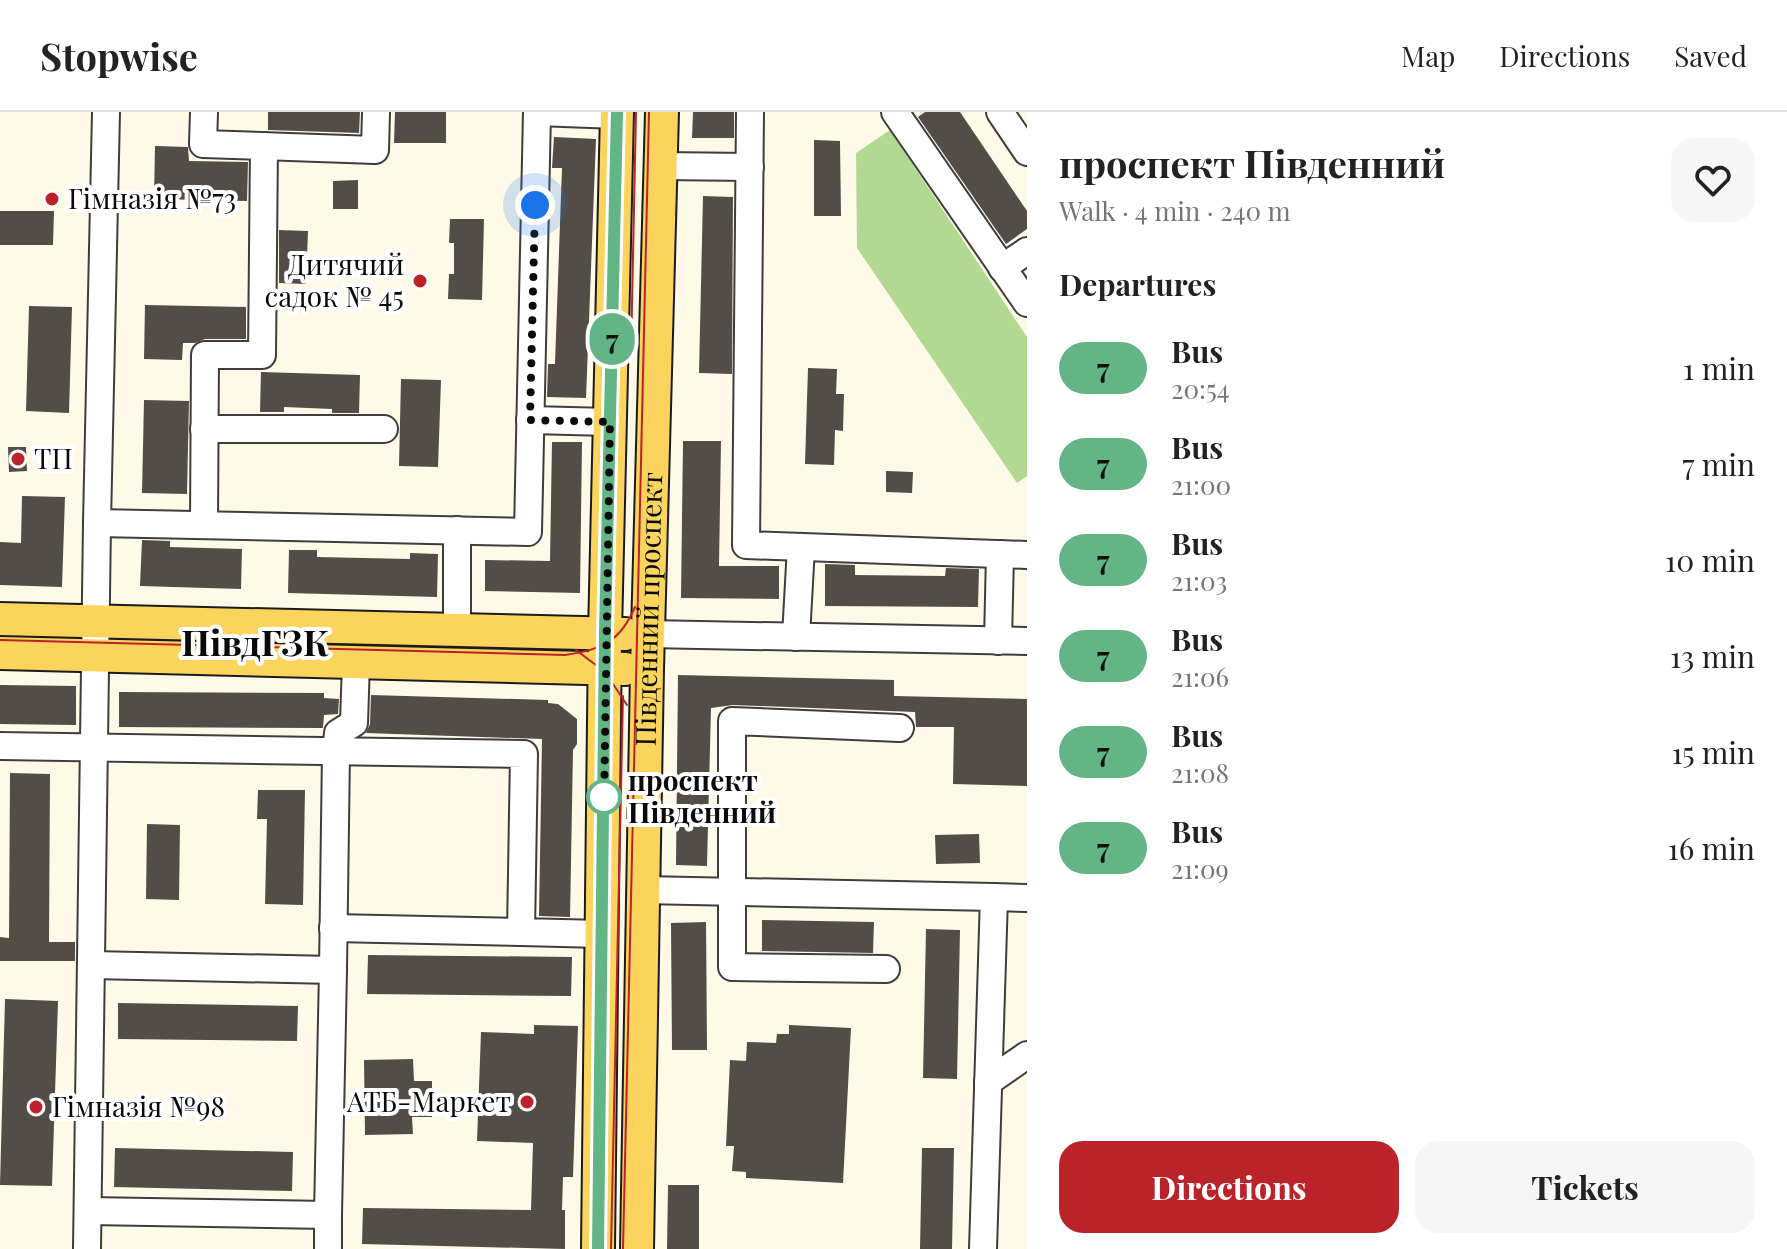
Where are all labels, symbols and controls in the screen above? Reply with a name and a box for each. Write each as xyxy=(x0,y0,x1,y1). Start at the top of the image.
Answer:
text: Stopwise xyxy=(40,30,198,81)
text: Map xyxy=(1401,37,1455,74)
text: Directions xyxy=(1499,37,1630,74)
text: Saved xyxy=(1674,37,1747,74)
text: проспект Південний xyxy=(1059,137,1445,188)
button: heart xyxy=(1671,138,1755,222)
place label: Гімназія №73 xyxy=(68,179,236,216)
your location xyxy=(515,185,555,225)
marker: Гімназія №73 xyxy=(43,190,61,208)
text: Walk · 4 min · 240 m xyxy=(1059,193,1291,228)
place label: Дитячий садок № 45 xyxy=(265,245,404,314)
text: Departures xyxy=(1059,264,1216,304)
marker: Дитячий садок № 45 xyxy=(411,272,429,290)
line badge: 7 xyxy=(586,313,638,365)
text: 7 xyxy=(606,320,618,357)
text: Bus xyxy=(1171,331,1223,371)
text: 1 min xyxy=(1683,348,1755,388)
text: 7 xyxy=(1097,349,1109,386)
text: 20:54 xyxy=(1171,371,1230,406)
text: Bus xyxy=(1171,427,1223,467)
place label: ТП xyxy=(34,439,73,476)
text: 7 min xyxy=(1682,444,1755,484)
text: 7 xyxy=(1097,445,1109,482)
marker: ТП xyxy=(9,450,27,468)
text: 21:00 xyxy=(1171,467,1231,502)
street label: Південний проспект xyxy=(626,471,669,747)
text: Bus xyxy=(1171,523,1223,563)
text: 10 min xyxy=(1665,540,1755,580)
text: 7 xyxy=(1097,541,1109,578)
text: 21:03 xyxy=(1171,563,1227,598)
district label: ПівдГЗК xyxy=(181,617,329,665)
text: Bus xyxy=(1171,619,1223,659)
text: 13 min xyxy=(1670,636,1755,676)
text: 7 xyxy=(1097,637,1109,674)
text: 21:06 xyxy=(1171,659,1229,694)
text: Bus xyxy=(1171,715,1223,755)
text: 15 min xyxy=(1671,732,1755,772)
text: 7 xyxy=(1097,733,1109,770)
text: 21:08 xyxy=(1171,755,1229,790)
place label: проспект Південний xyxy=(628,761,776,830)
marker: проспект Південний xyxy=(587,780,621,814)
text: Bus xyxy=(1171,811,1223,851)
text: 16 min xyxy=(1668,828,1755,868)
text: 7 xyxy=(1097,829,1109,866)
text: 21:09 xyxy=(1171,851,1229,886)
place label: АТБ-Маркет xyxy=(346,1082,511,1119)
place label: Гімназія №98 xyxy=(52,1087,225,1124)
marker: АТБ-Маркет xyxy=(518,1093,536,1111)
marker: Гімназія №98 xyxy=(27,1098,45,1116)
button: Directions xyxy=(1059,1141,1399,1233)
button: Tickets xyxy=(1415,1141,1755,1233)

